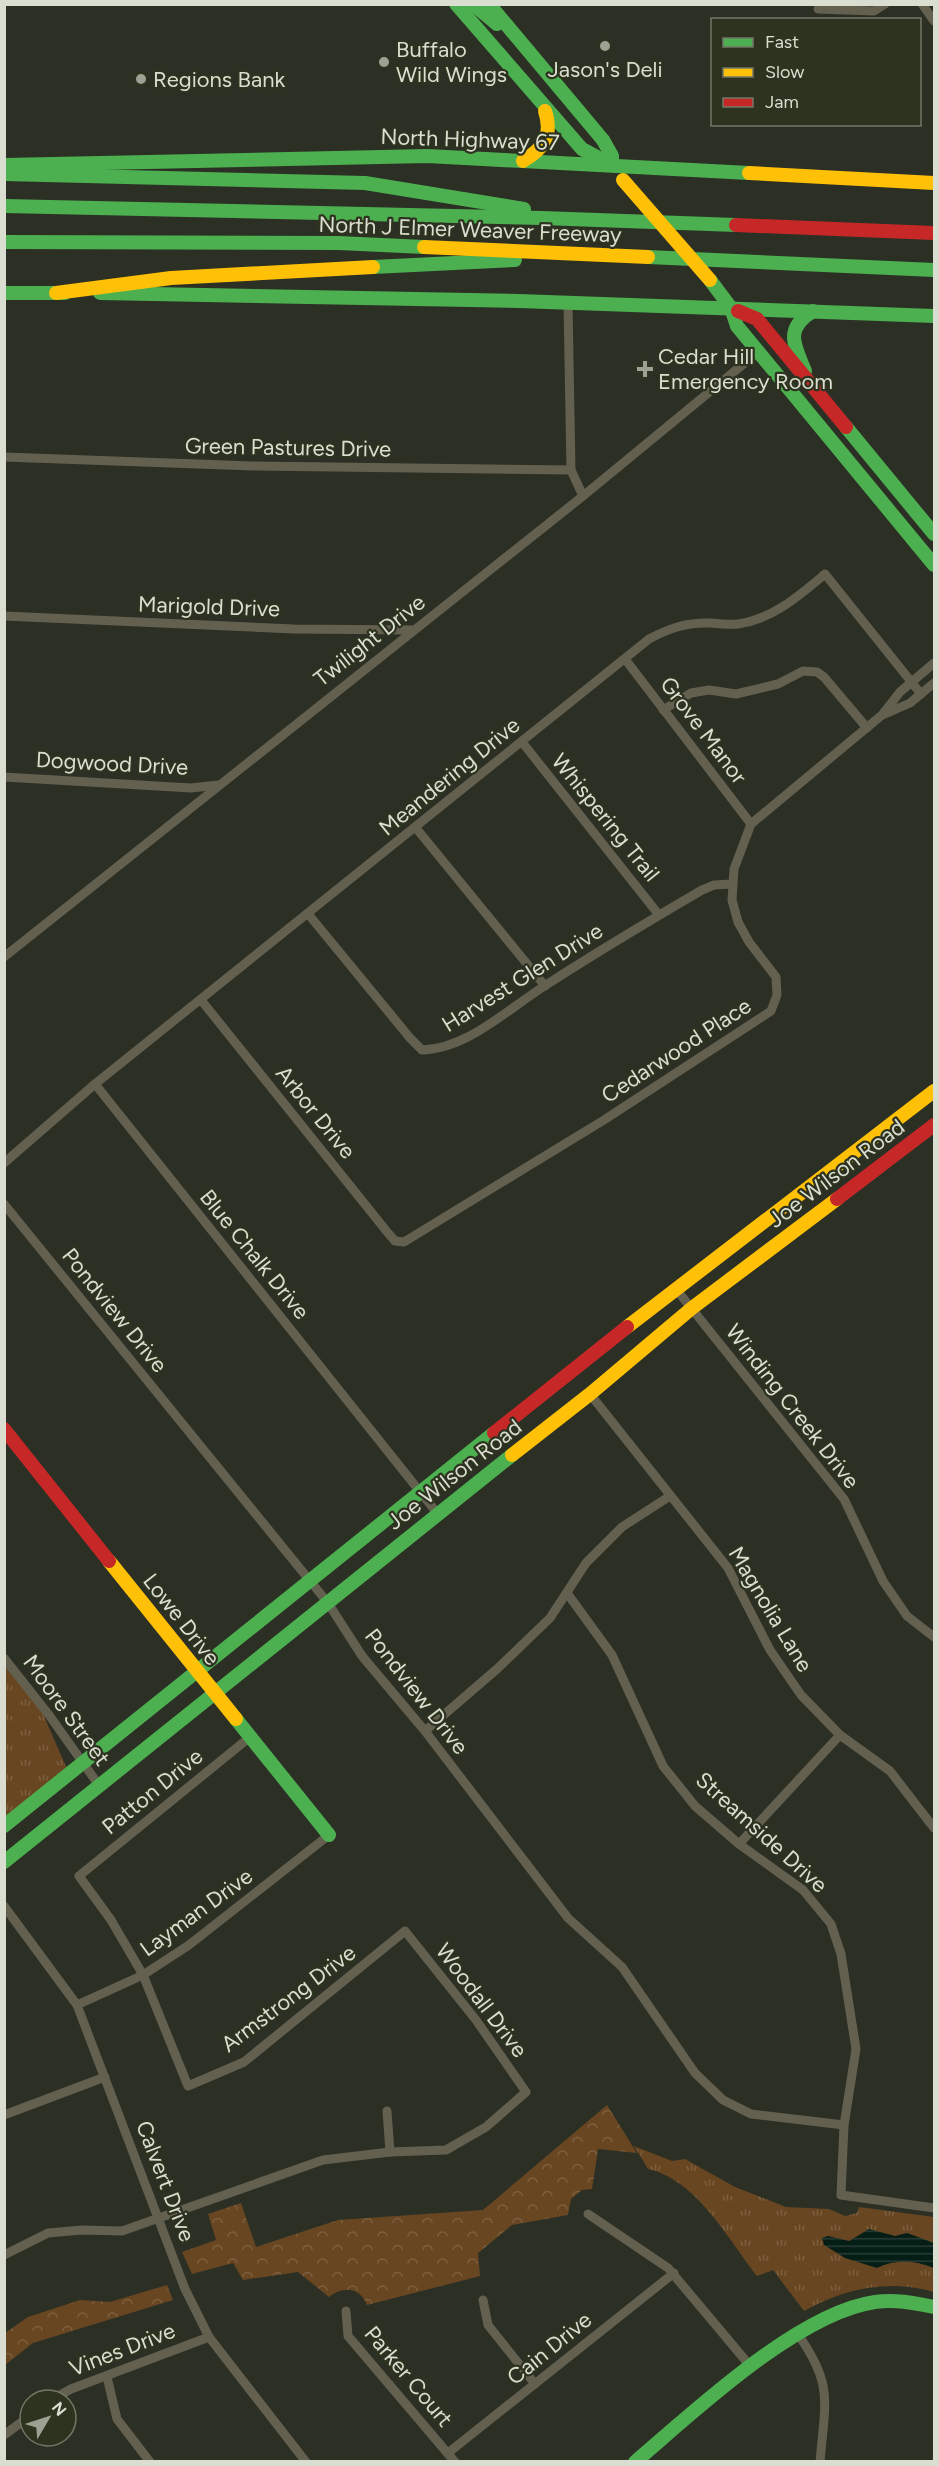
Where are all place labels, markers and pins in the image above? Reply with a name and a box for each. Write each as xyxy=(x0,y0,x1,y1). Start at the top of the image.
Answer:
place label: Buffalo Wild Wings xyxy=(396,36,507,88)
marker: Jason's Deli xyxy=(598,39,612,53)
marker: Buffalo Wild Wings xyxy=(377,55,391,69)
place label: Jason's Deli xyxy=(547,56,663,83)
place label: Regions Bank xyxy=(153,66,285,93)
marker: Regions Bank xyxy=(134,72,148,86)
place label: Cedar Hill Emergency Room xyxy=(658,343,833,395)
marker: Cedar Hill Emergency Room xyxy=(636,360,654,378)

